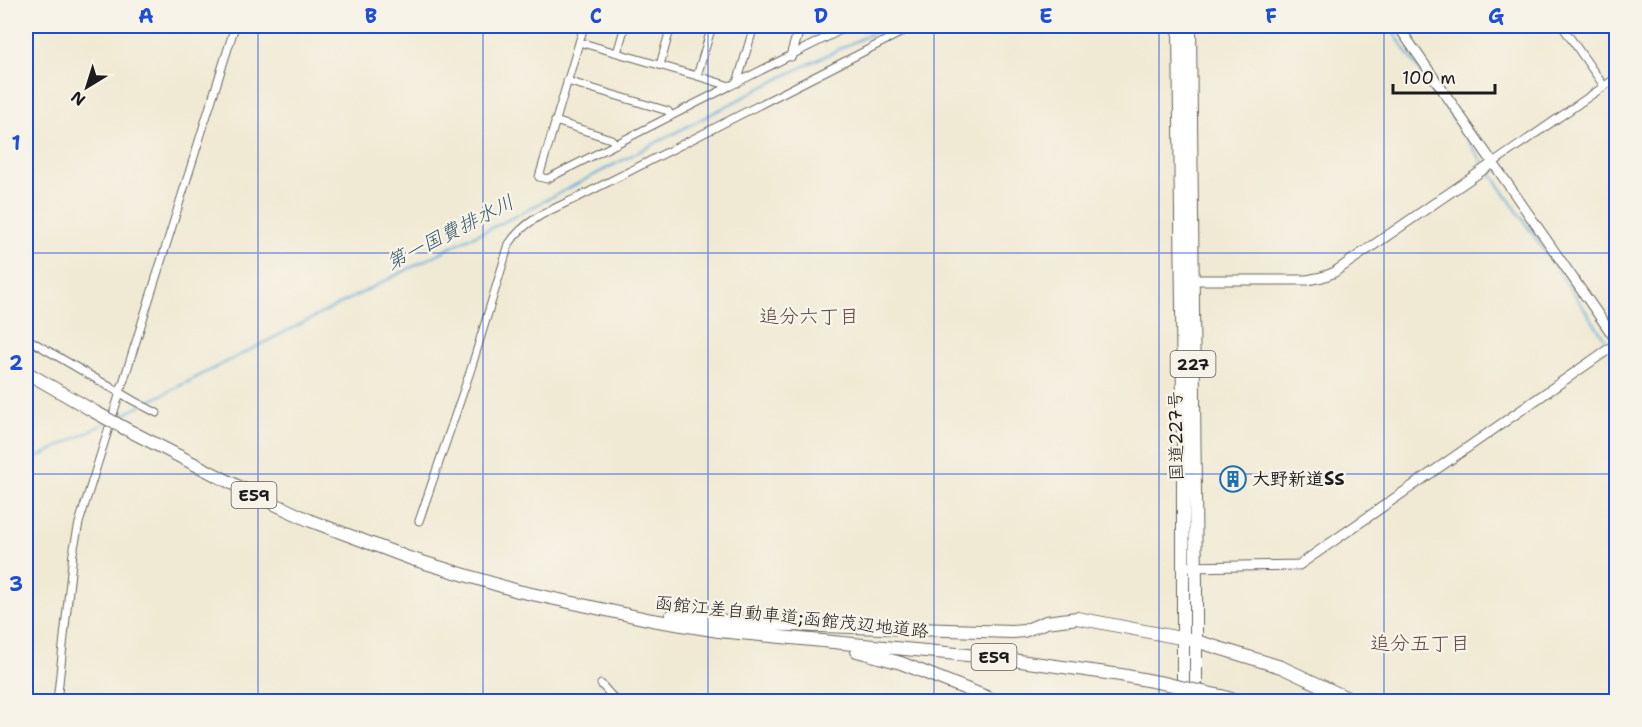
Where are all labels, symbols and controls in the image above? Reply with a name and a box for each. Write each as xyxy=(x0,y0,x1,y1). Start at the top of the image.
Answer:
text: A xyxy=(138,3,154,29)
text: B xyxy=(365,3,377,29)
text: C xyxy=(590,3,602,29)
text: D xyxy=(814,3,828,29)
text: E xyxy=(1039,3,1053,29)
text: F xyxy=(1265,3,1277,29)
text: G xyxy=(1488,3,1504,29)
north arrow xyxy=(57,57,117,117)
scale bar xyxy=(1393,57,1495,95)
text: 100 m xyxy=(1402,66,1456,90)
text: N xyxy=(67,86,90,111)
text: 1 xyxy=(11,130,21,156)
water label: 第一国費排水川 xyxy=(382,189,518,275)
district label: 追分六丁目 xyxy=(759,303,859,329)
text: 2 xyxy=(9,350,23,376)
road number: 227 xyxy=(1170,351,1216,377)
street label: 国道227号 xyxy=(1163,391,1189,481)
building icon: 大野新道SS xyxy=(1218,464,1248,494)
place label: 大野新道SS xyxy=(1252,467,1344,491)
road number: E59 xyxy=(232,482,276,508)
text: 3 xyxy=(9,571,23,597)
street label: 函館江差自動車道;函館茂辺地道路 xyxy=(654,591,930,643)
district label: 追分五丁目 xyxy=(1370,630,1470,656)
road number: E59 xyxy=(972,644,1016,670)

